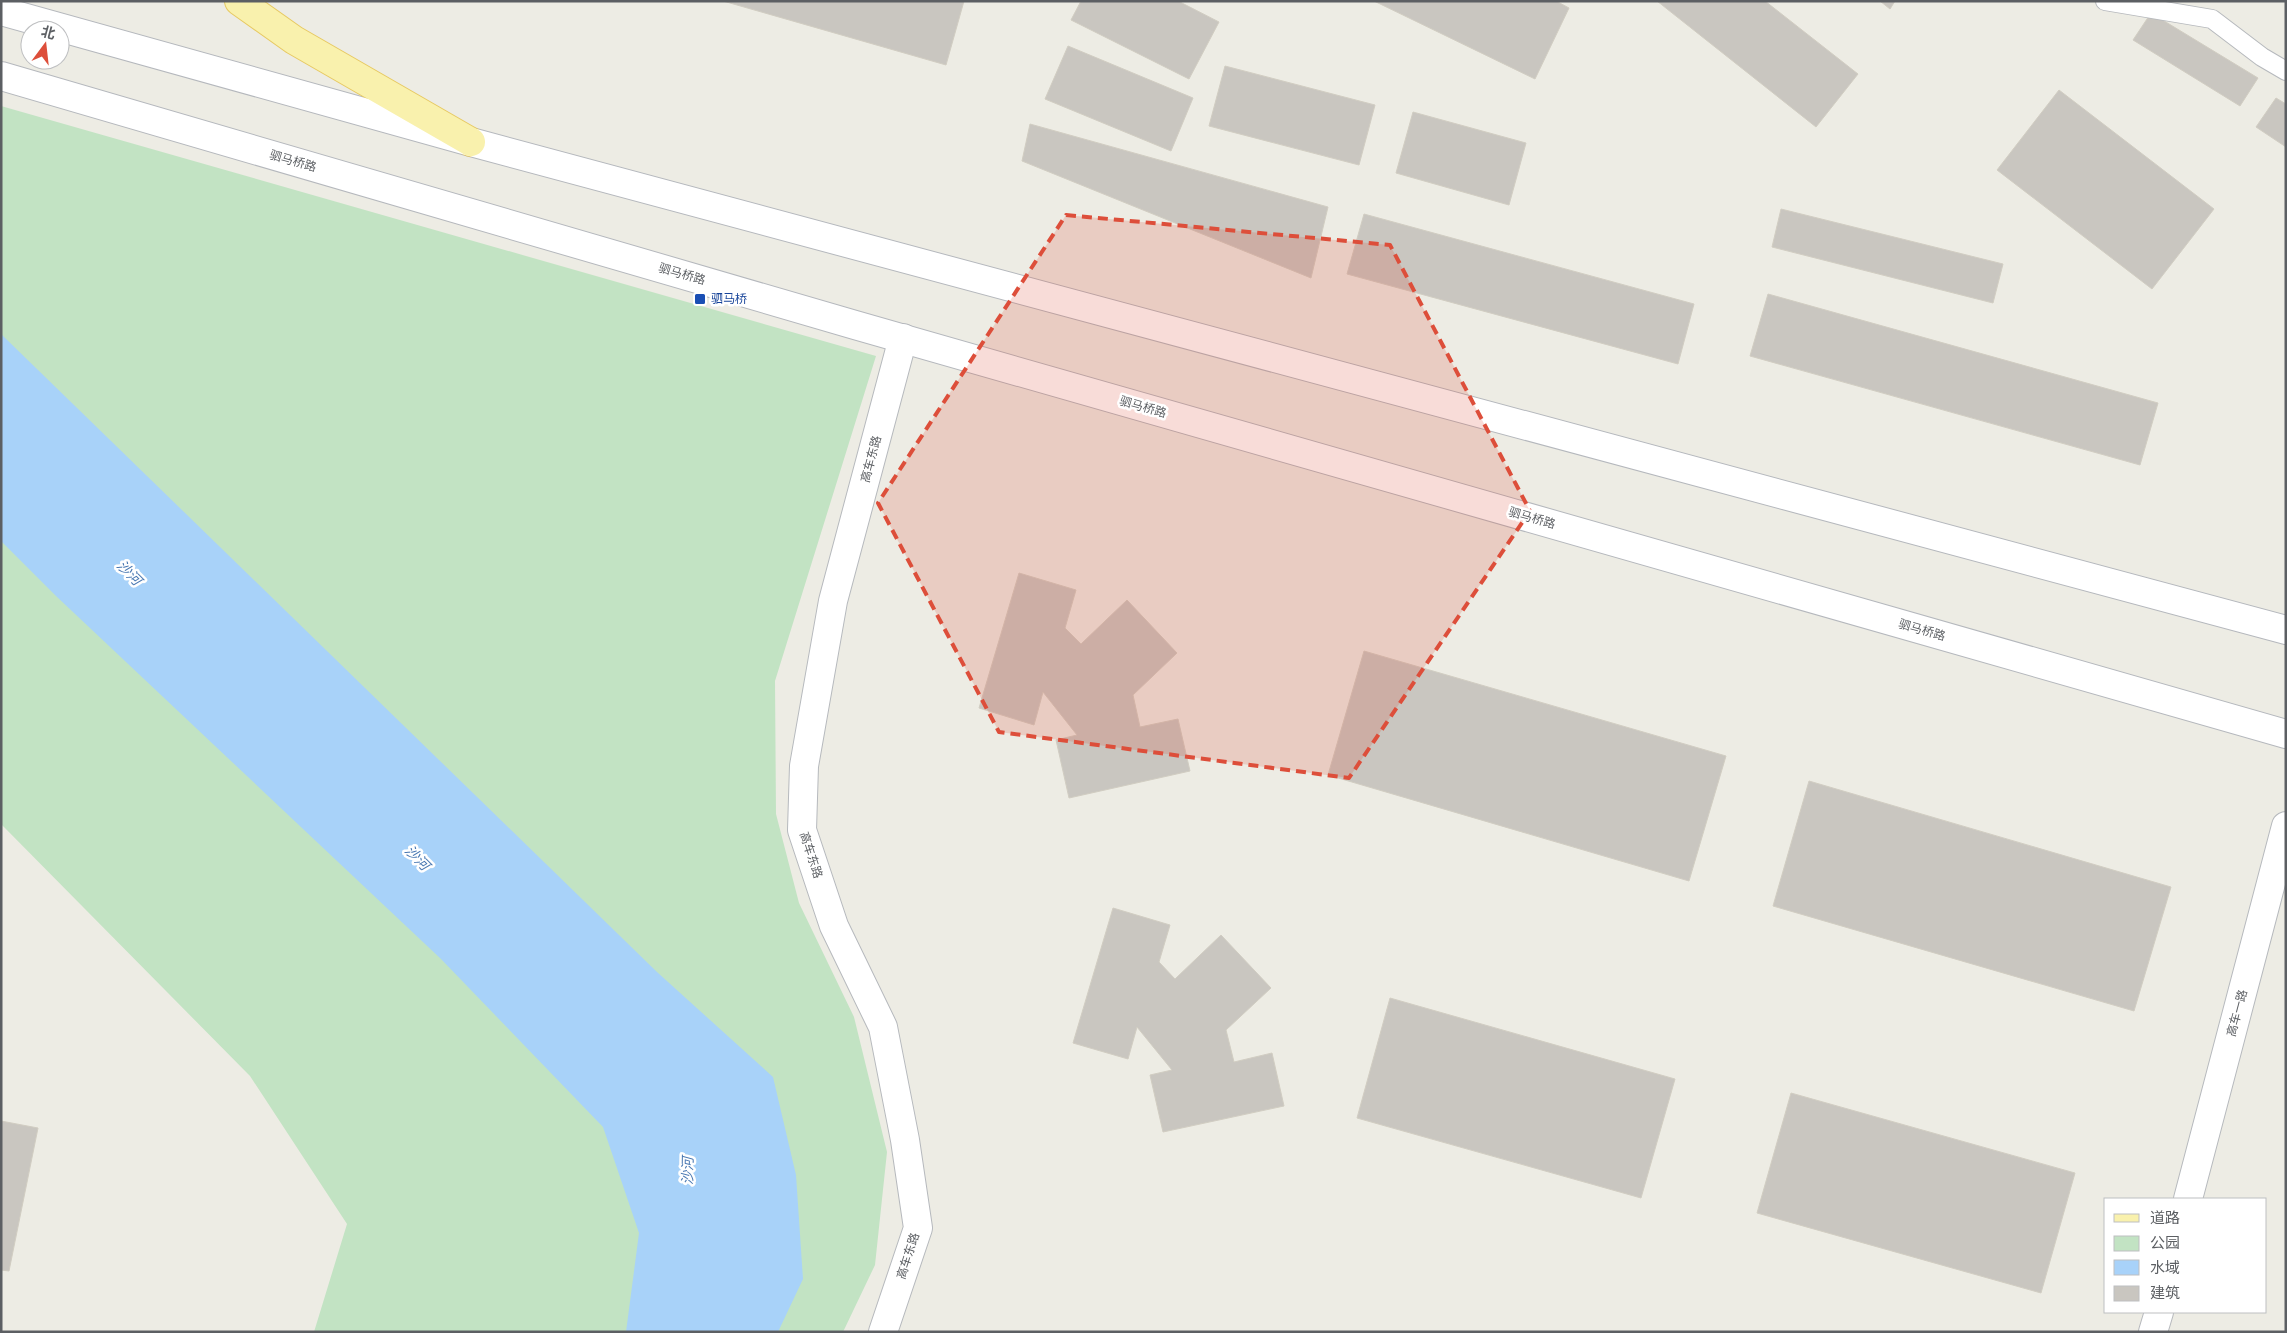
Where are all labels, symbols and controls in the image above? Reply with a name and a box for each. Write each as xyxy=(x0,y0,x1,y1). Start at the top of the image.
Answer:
north arrow xyxy=(20,20,70,70)
text: 北 xyxy=(39,23,57,43)
street label: 驷马桥路 xyxy=(268,148,318,174)
street label: 驷马桥路 xyxy=(657,261,707,287)
marker: 驷马桥 xyxy=(693,292,707,306)
place label: 驷马桥 xyxy=(711,292,747,306)
street label: 驷马桥路 xyxy=(1118,394,1168,420)
street label: 高车东路 xyxy=(858,434,884,484)
street label: 驷马桥路 xyxy=(1507,505,1557,531)
water label: 沙河 xyxy=(113,557,147,591)
street label: 驷马桥路 xyxy=(1897,617,1947,643)
street label: 高车东路 xyxy=(797,830,825,880)
water label: 沙河 xyxy=(401,842,435,876)
street label: 高车一路 xyxy=(2224,988,2250,1038)
water label: 沙河 xyxy=(679,1154,697,1185)
legend xyxy=(2104,1198,2267,1313)
text: 道路 xyxy=(2150,1209,2180,1227)
street label: 高车东路 xyxy=(894,1231,922,1281)
text: 公园 xyxy=(2150,1234,2180,1252)
text: 水域 xyxy=(2150,1259,2180,1277)
text: 建筑 xyxy=(2150,1284,2180,1302)

